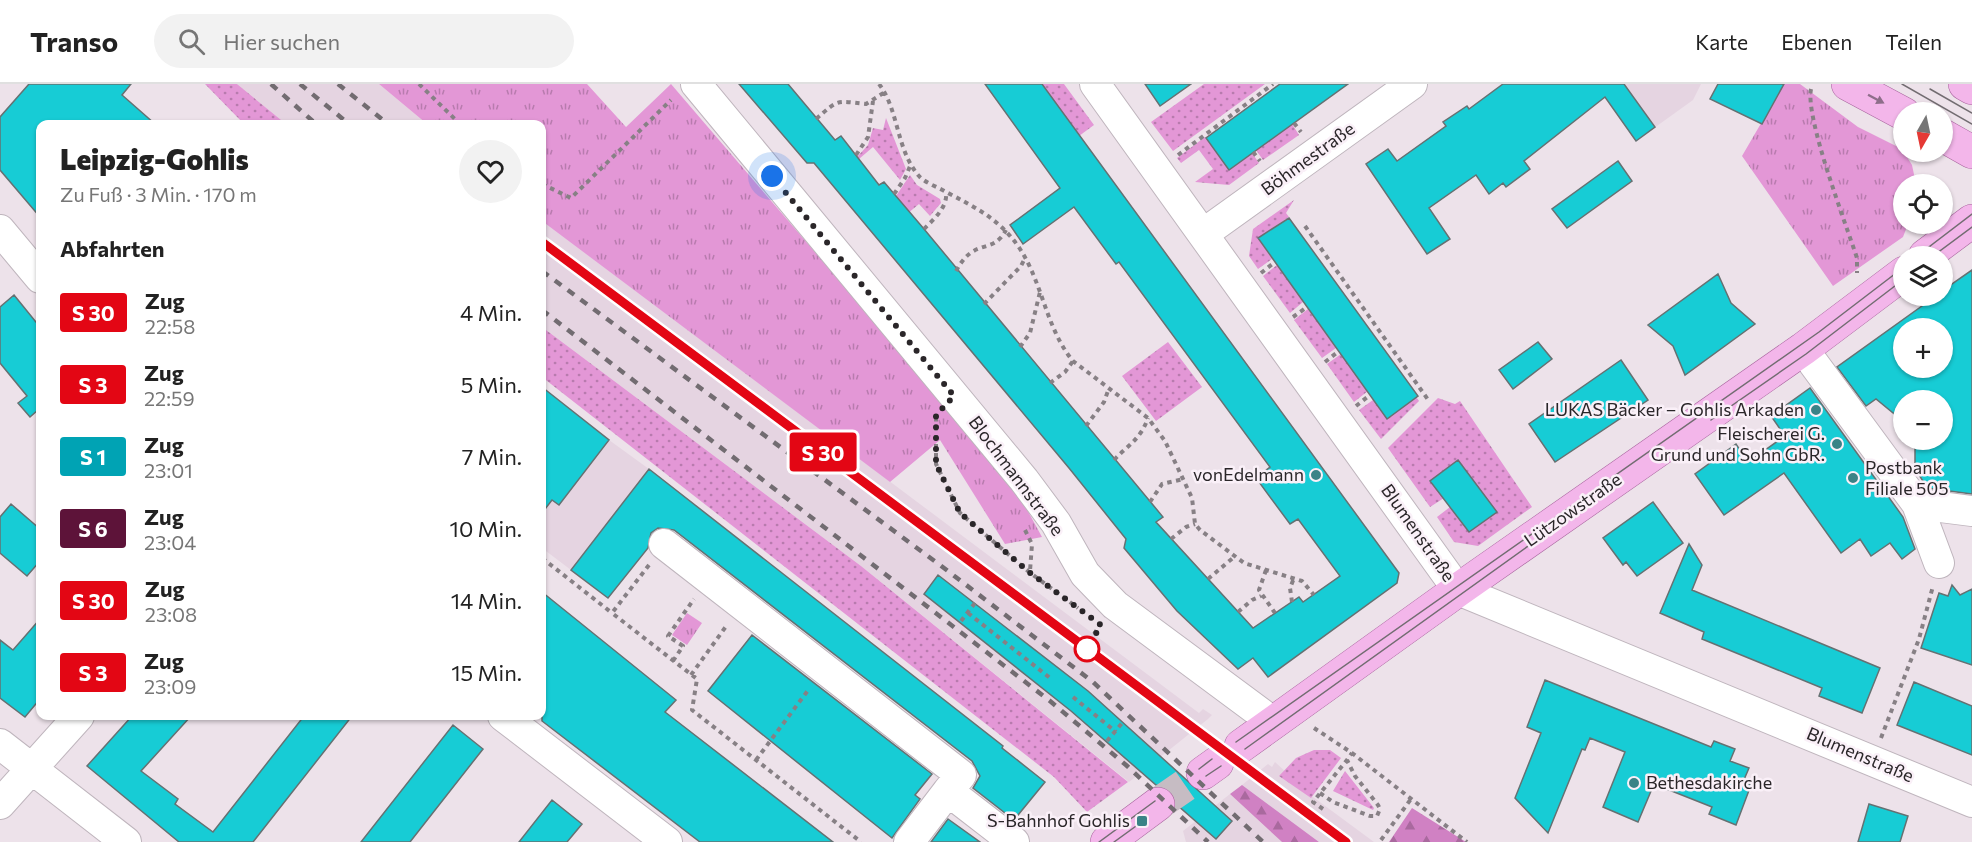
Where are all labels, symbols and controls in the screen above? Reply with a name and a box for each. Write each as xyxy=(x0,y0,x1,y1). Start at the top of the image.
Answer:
search box xyxy=(154,14,574,68)
text: Transo xyxy=(30,24,118,58)
icon: search xyxy=(175,25,208,58)
text: Hier suchen xyxy=(223,28,340,55)
text: Karte xyxy=(1695,29,1748,54)
text: Ebenen xyxy=(1781,29,1852,54)
text: Teilen xyxy=(1885,29,1942,54)
one-way arrow xyxy=(1868,94,1885,104)
north arrow xyxy=(1893,102,1953,162)
map controls xyxy=(1893,102,1953,450)
street label: Böhmestraße xyxy=(1256,117,1358,199)
button: heart xyxy=(459,140,522,203)
text: Leipzig-Gohlis xyxy=(60,142,249,176)
your location xyxy=(757,161,787,191)
button: locate xyxy=(1893,174,1953,234)
text: Zu Fuß · 3 Min. · 170 m xyxy=(60,182,257,206)
text: Abfahrten xyxy=(60,235,164,262)
button: layers xyxy=(1893,246,1953,306)
text: Zug xyxy=(145,287,185,314)
text: 4 Min. xyxy=(460,299,522,326)
text: S 30 xyxy=(72,300,115,325)
text: 22:58 xyxy=(145,314,195,338)
button: + xyxy=(1893,318,1953,378)
text: Zug xyxy=(144,359,184,386)
text: 5 Min. xyxy=(461,371,522,398)
text: S 3 xyxy=(79,372,107,397)
text: 22:59 xyxy=(144,386,195,410)
button: − xyxy=(1893,390,1953,450)
place label: LUKAS Bäcker – Gohlis Arkaden xyxy=(1545,398,1804,420)
marker: LUKAS Bäcker – Gohlis Arkaden xyxy=(1809,403,1823,417)
street label: Blochmannstraße xyxy=(965,411,1069,540)
place label: Fleischerei G. Grund und Sohn GbR. xyxy=(1651,422,1825,465)
text: Zug xyxy=(144,431,184,458)
line badge: S 30 xyxy=(781,432,865,472)
marker: Fleischerei G. Grund und Sohn GbR. xyxy=(1830,437,1844,451)
text: S 30 xyxy=(802,440,844,465)
text: 7 Min. xyxy=(462,443,522,470)
text: S 1 xyxy=(80,444,106,469)
place label: Postbank Filiale 505 xyxy=(1865,456,1949,499)
text: 23:01 xyxy=(144,458,193,482)
place label: vonEdelmann xyxy=(1193,463,1304,485)
marker: vonEdelmann xyxy=(1309,468,1323,482)
street label: Lützowstraße xyxy=(1520,468,1625,551)
marker: Postbank Filiale 505 xyxy=(1846,471,1860,485)
street label: Blumenstraße xyxy=(1377,479,1461,585)
text: Zug xyxy=(144,503,184,530)
text: 10 Min. xyxy=(450,515,522,542)
text: S 6 xyxy=(78,516,108,541)
text: 23:04 xyxy=(144,530,196,554)
text: Zug xyxy=(145,575,185,602)
text: 14 Min. xyxy=(451,587,522,614)
text: S 30 xyxy=(72,588,115,613)
text: 23:08 xyxy=(145,602,197,626)
unlabelled marker xyxy=(1074,636,1100,662)
text: Zug xyxy=(144,647,184,674)
text: 15 Min. xyxy=(451,659,522,686)
text: S 3 xyxy=(79,660,107,685)
text: 23:09 xyxy=(144,674,196,698)
street label: Blumenstraße xyxy=(1804,722,1917,786)
place label: Bethesdakirche xyxy=(1646,771,1772,793)
marker: Bethesdakirche xyxy=(1627,776,1641,790)
place label: S-Bahnhof Gohlis xyxy=(987,809,1130,831)
marker: S-Bahnhof Gohlis xyxy=(1135,814,1149,828)

